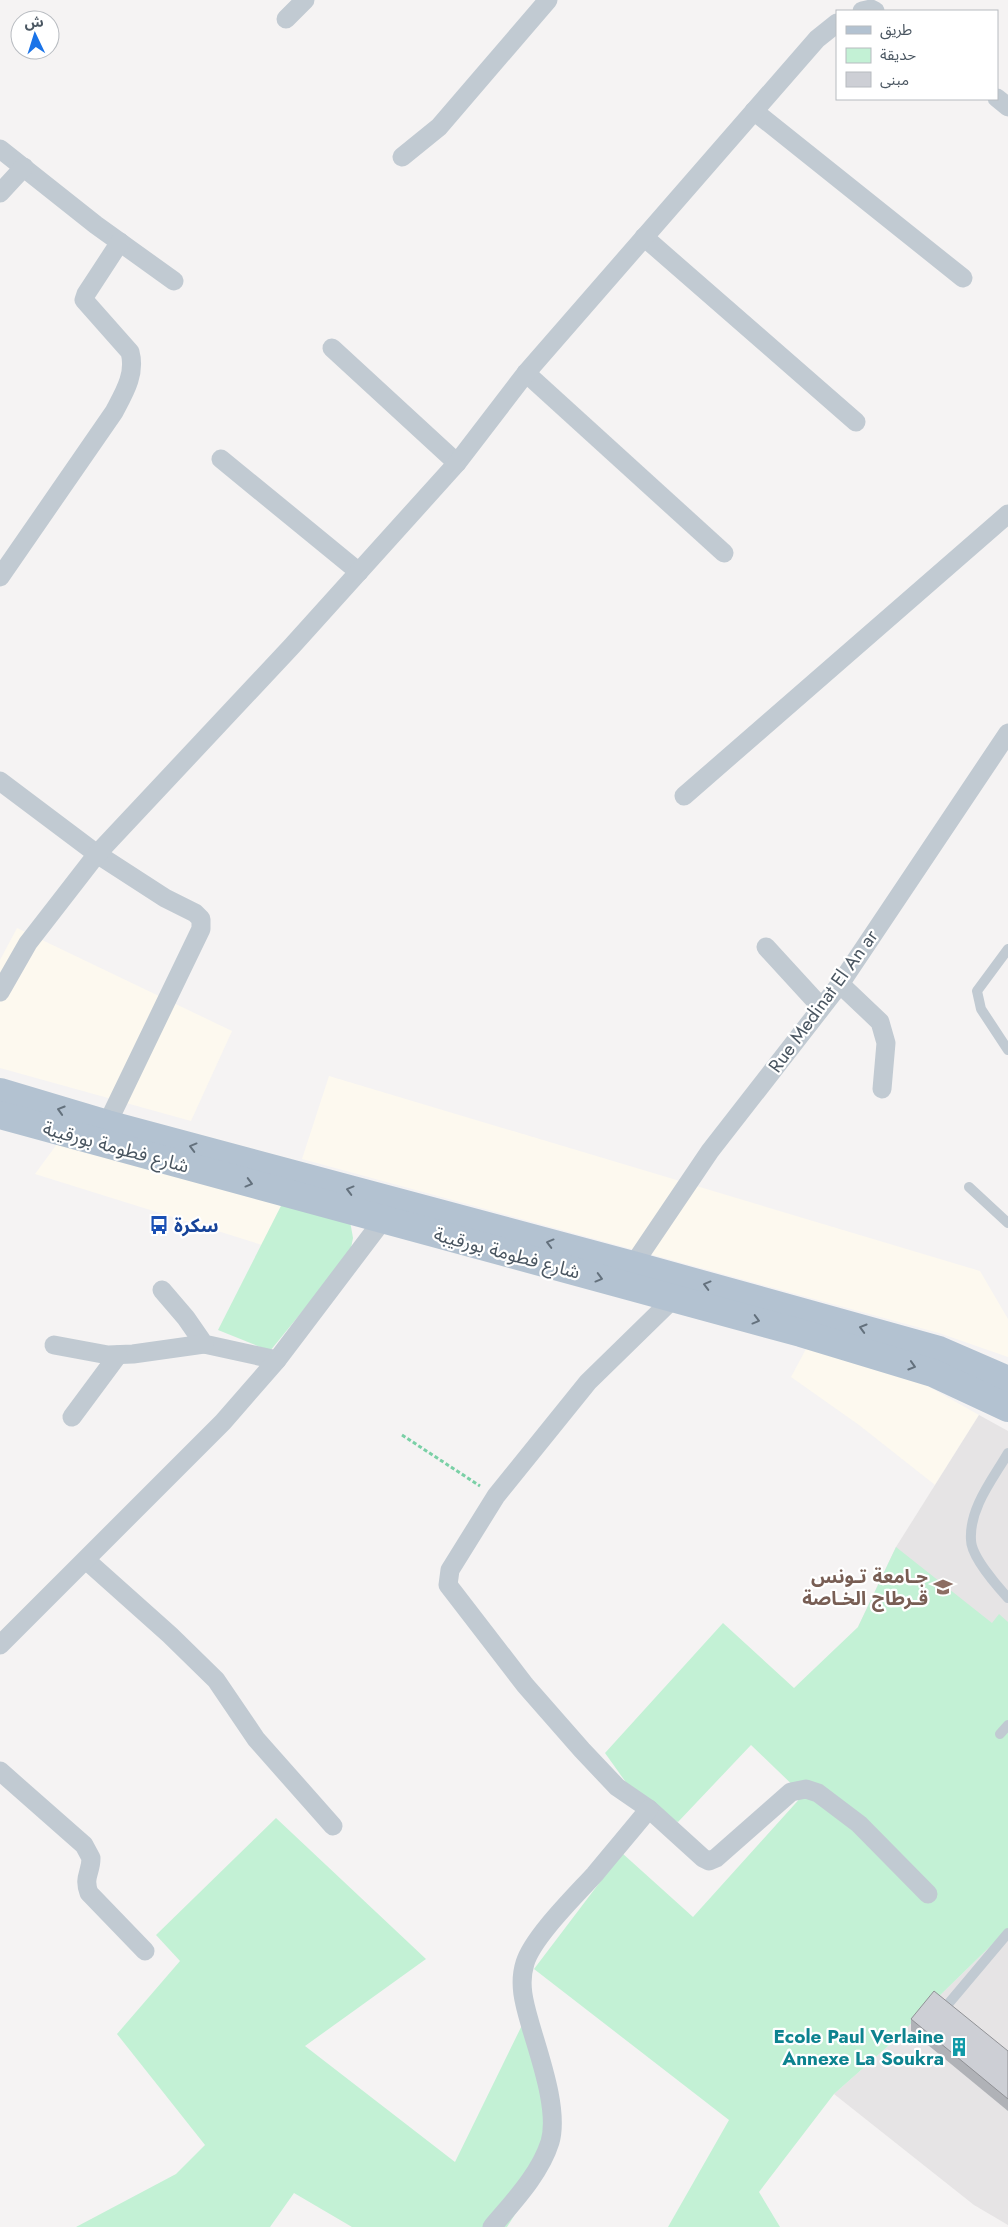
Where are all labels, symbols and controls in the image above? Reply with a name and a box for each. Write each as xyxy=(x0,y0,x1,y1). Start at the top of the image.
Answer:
north arrow xyxy=(10,10,60,60)
legend xyxy=(836,10,998,100)
text: ش xyxy=(24,11,44,33)
text: طريق xyxy=(880,19,912,41)
text: حديقة xyxy=(880,44,916,66)
text: مبنى xyxy=(880,69,909,91)
street label: Rue Medinat El An ar xyxy=(762,924,884,1078)
one-way arrow xyxy=(57,1105,65,1115)
street label: شارع فطومة بورقيبة xyxy=(40,1114,192,1180)
one-way arrow xyxy=(189,1142,198,1153)
one-way arrow xyxy=(244,1177,253,1188)
one-way arrow xyxy=(347,1185,355,1195)
place label: سكرة xyxy=(174,1212,218,1239)
bus stop icon: سكرة xyxy=(148,1214,170,1236)
street label: شارع فطومة بورقيبة xyxy=(431,1220,583,1286)
one-way arrow xyxy=(546,1238,555,1248)
one-way arrow xyxy=(595,1272,604,1283)
one-way arrow xyxy=(702,1280,711,1291)
one-way arrow xyxy=(751,1315,760,1325)
one-way arrow xyxy=(860,1324,868,1334)
one-way arrow xyxy=(907,1361,916,1371)
place label: جـامعة تـونس قـرطاج الخـاصة xyxy=(802,1563,928,1612)
school or university icon: جـامعة تـونس قـرطاج الخـاصة xyxy=(932,1576,954,1598)
place label: Ecole Paul Verlaine Annexe La Soukra xyxy=(773,2023,944,2072)
building icon: Ecole Paul Verlaine Annexe La Soukra xyxy=(948,2036,970,2058)

